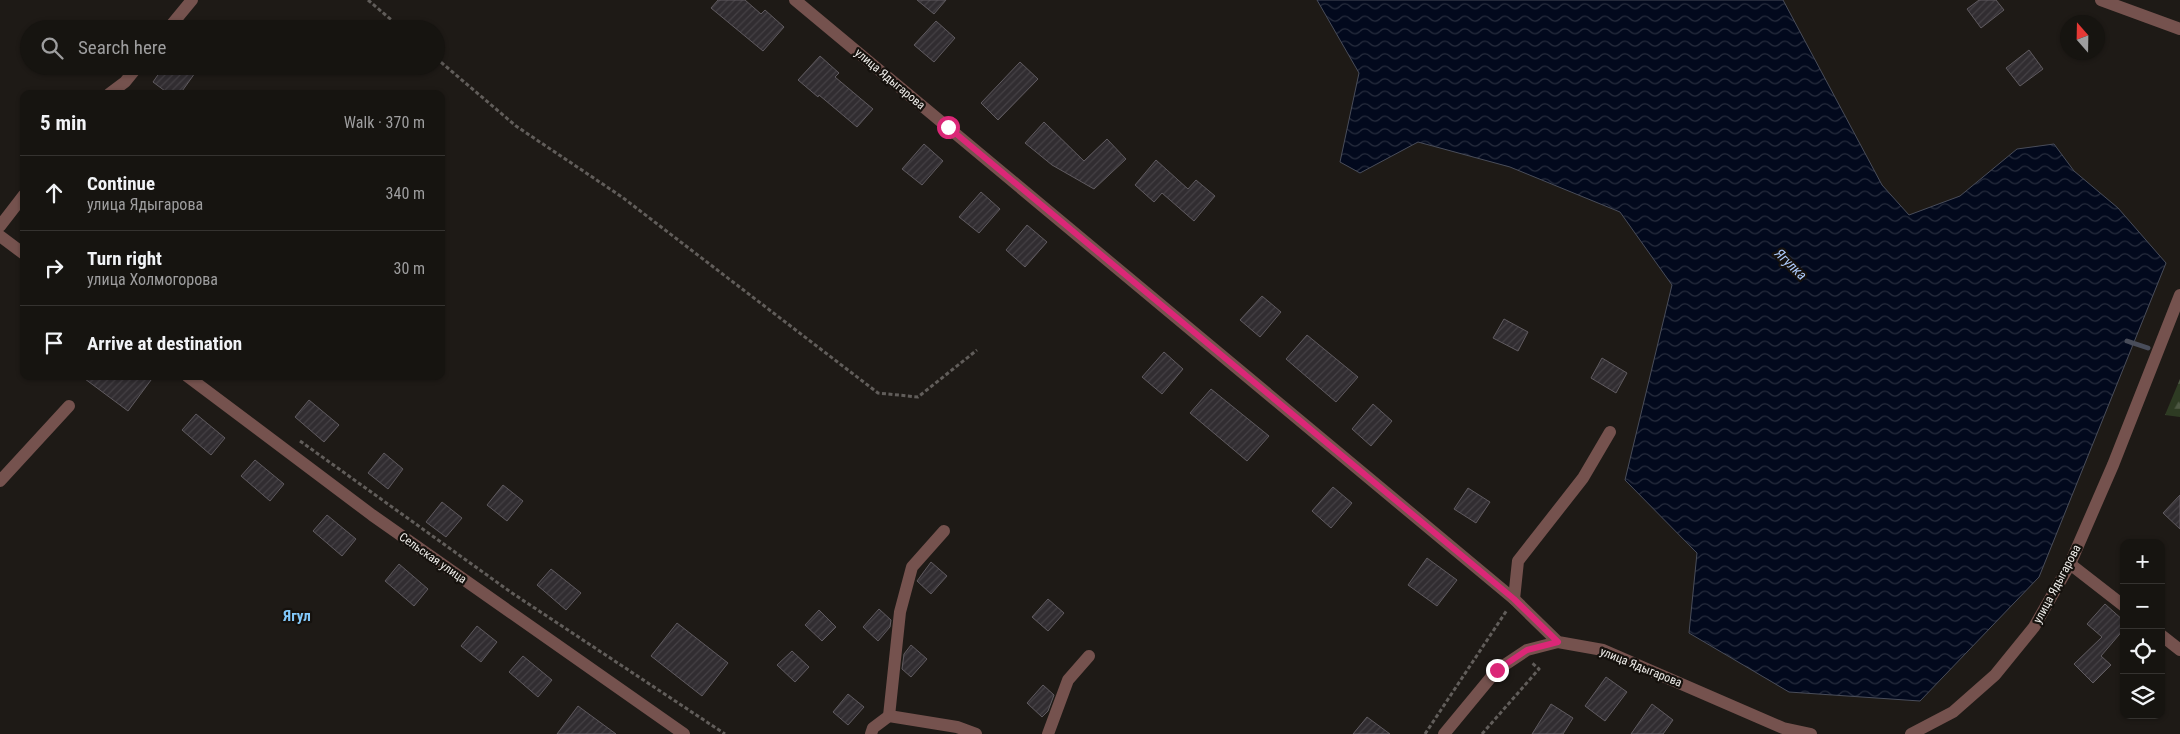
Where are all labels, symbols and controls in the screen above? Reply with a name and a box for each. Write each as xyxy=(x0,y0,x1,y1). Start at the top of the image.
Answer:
north arrow xyxy=(2060,15,2105,60)
search box xyxy=(20,20,445,75)
icon: search xyxy=(38,34,66,62)
text: Search here xyxy=(78,36,166,59)
street label: улица Ядыгарова xyxy=(852,46,928,113)
text: 5 min xyxy=(40,111,87,135)
text: Walk · 370 m xyxy=(344,113,425,132)
route start xyxy=(937,116,960,139)
text: Continue xyxy=(87,172,155,195)
icon: ahead xyxy=(40,179,68,207)
text: 340 m xyxy=(386,184,425,203)
text: улица Ядыгарова xyxy=(87,195,203,214)
water label: Ягулка xyxy=(1771,244,1810,283)
text: Turn right xyxy=(87,247,162,270)
icon: right xyxy=(40,254,68,282)
text: 30 m xyxy=(393,259,425,278)
text: улица Холмогорова xyxy=(87,270,218,289)
icon: arrive xyxy=(40,329,68,357)
text: Arrive at destination xyxy=(87,332,242,355)
street label: Сельская улица xyxy=(397,530,470,587)
map controls xyxy=(2120,539,2165,719)
button: + xyxy=(2120,539,2165,584)
street label: улица Ядыгарова xyxy=(2030,542,2084,626)
button: − xyxy=(2120,584,2165,629)
district label: Ягул xyxy=(282,607,311,625)
button: locate xyxy=(2120,629,2165,674)
street label: улица Ядыгарова xyxy=(1598,644,1684,690)
route end xyxy=(1486,659,1509,682)
button: layers xyxy=(2120,674,2165,719)

